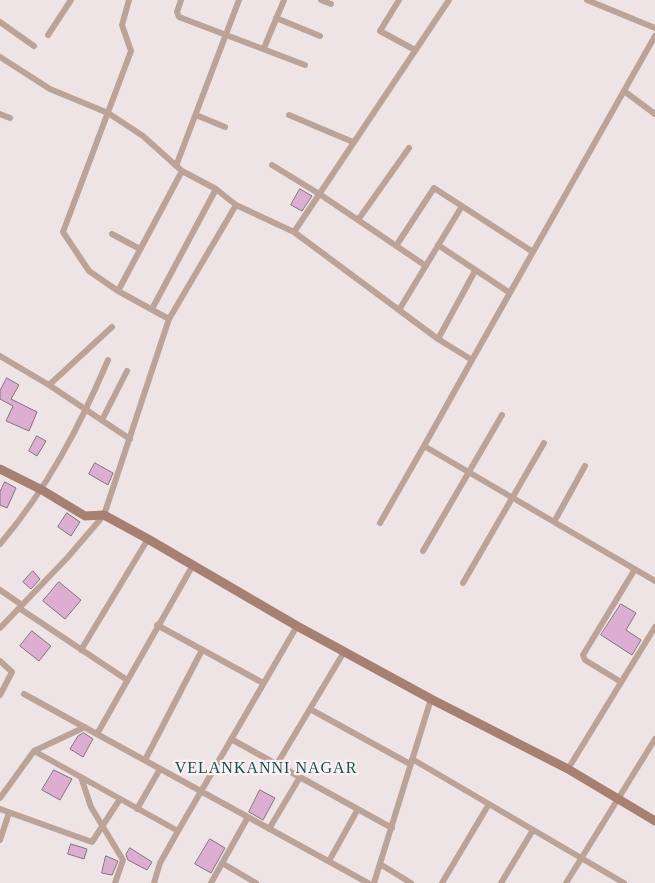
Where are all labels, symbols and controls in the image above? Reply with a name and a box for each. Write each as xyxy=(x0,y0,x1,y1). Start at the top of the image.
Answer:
district label: VELANKANNI NAGAR xyxy=(173,759,359,779)

